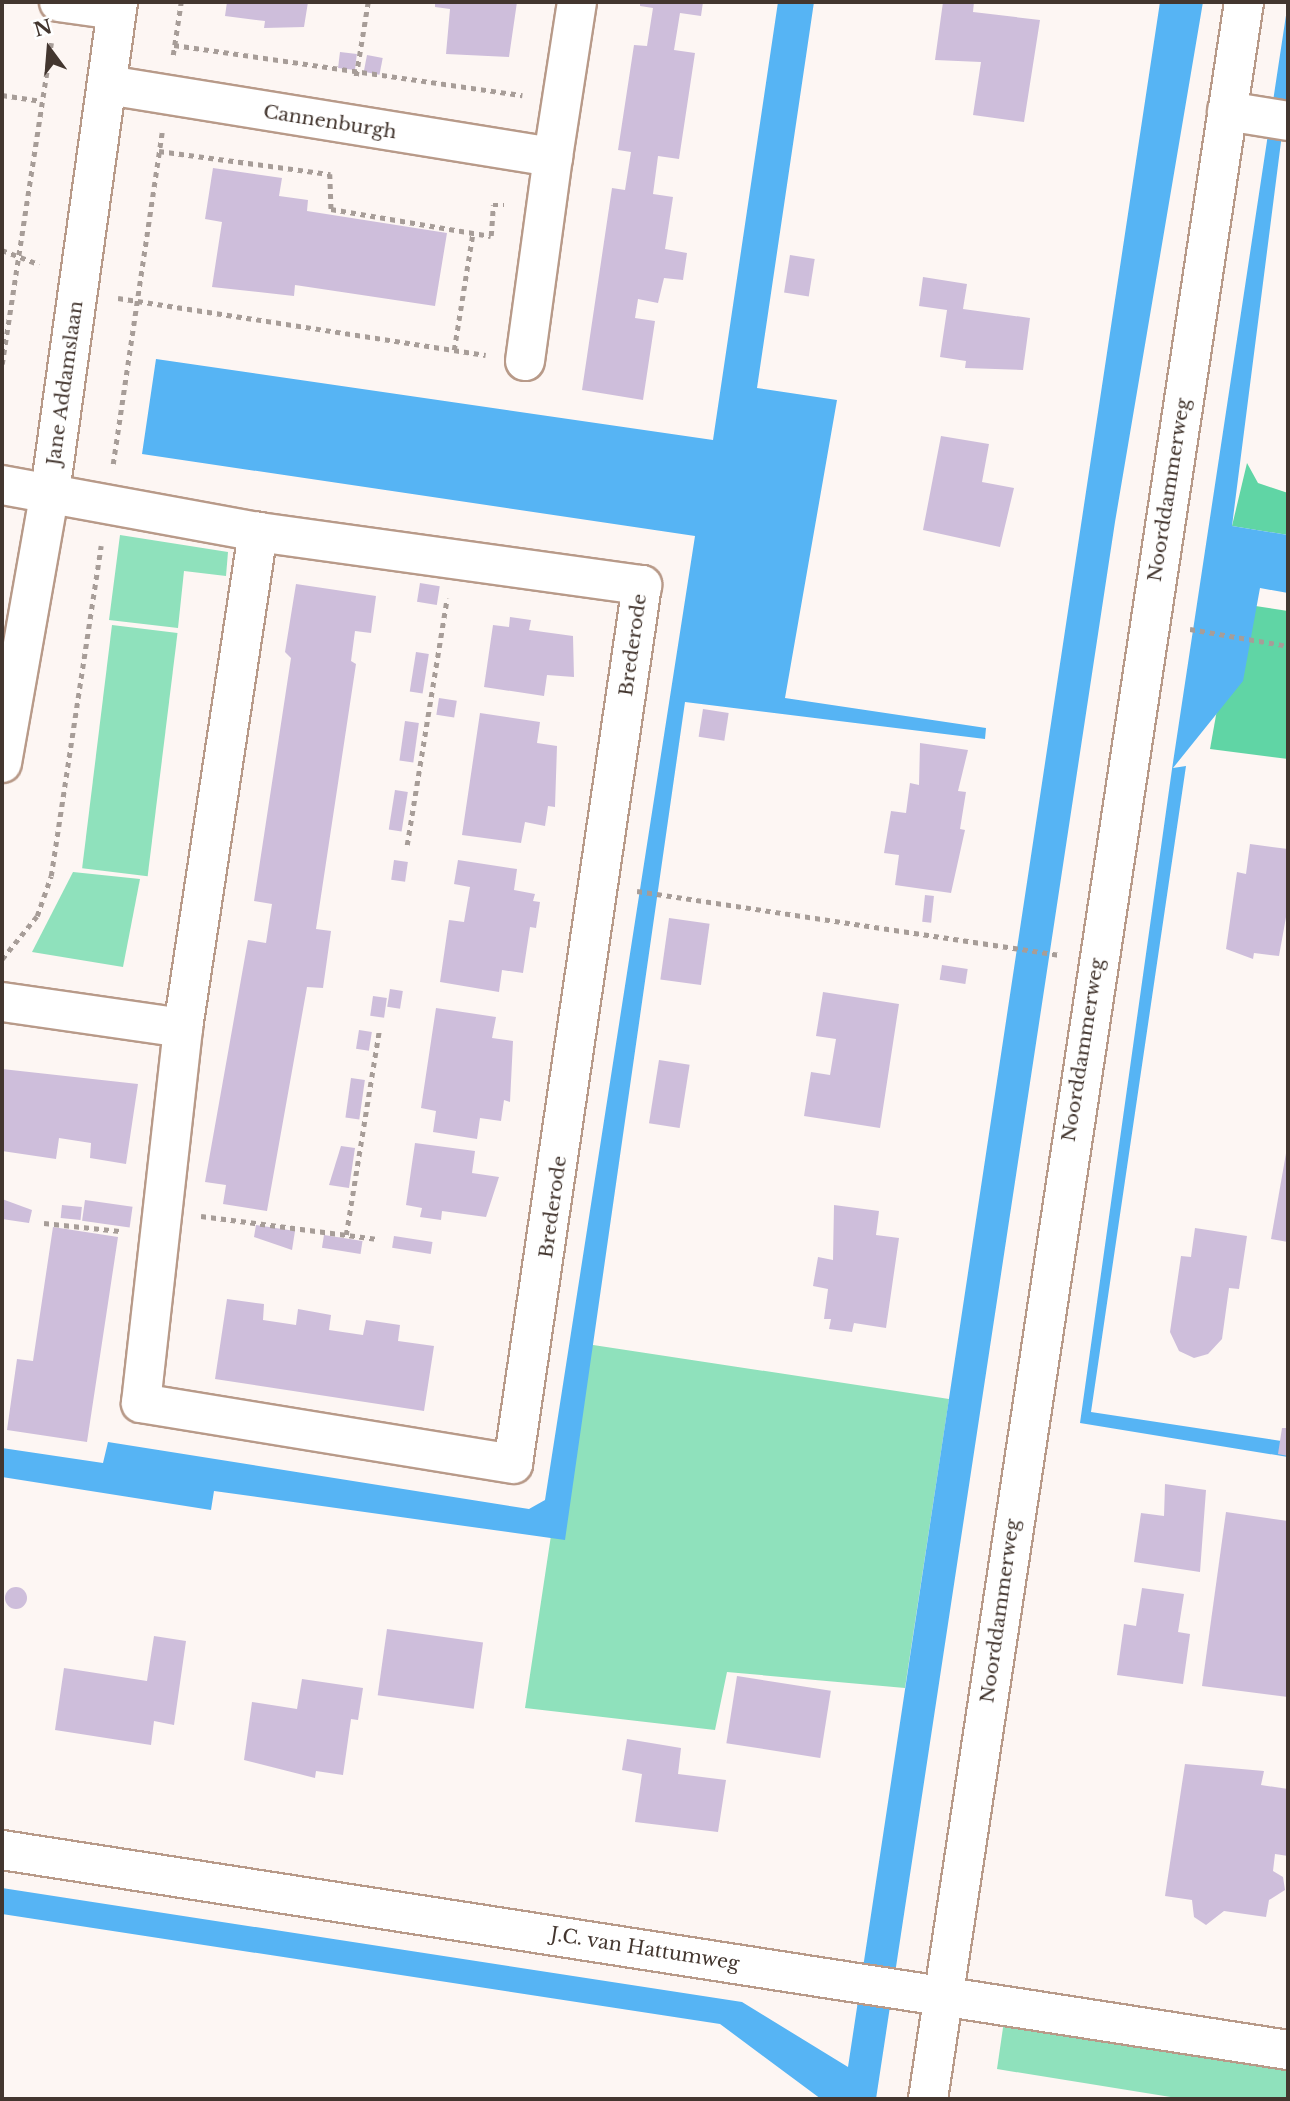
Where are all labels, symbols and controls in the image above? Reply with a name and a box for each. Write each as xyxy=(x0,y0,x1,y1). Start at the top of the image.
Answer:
north arrow xyxy=(14,14,84,84)
text: N xyxy=(31,15,55,42)
street label: Cannenburgh xyxy=(262,100,398,144)
street label: Jane Addamslaan xyxy=(42,299,88,467)
street label: Noorddammerweg xyxy=(1143,397,1195,583)
street label: Brederode xyxy=(615,592,651,698)
street label: Noorddammerweg xyxy=(1057,957,1109,1143)
street label: Brederode xyxy=(535,1154,571,1260)
street label: Noorddammerweg xyxy=(976,1518,1024,1704)
street label: J.C. van Hattumweg xyxy=(549,1923,741,1975)

